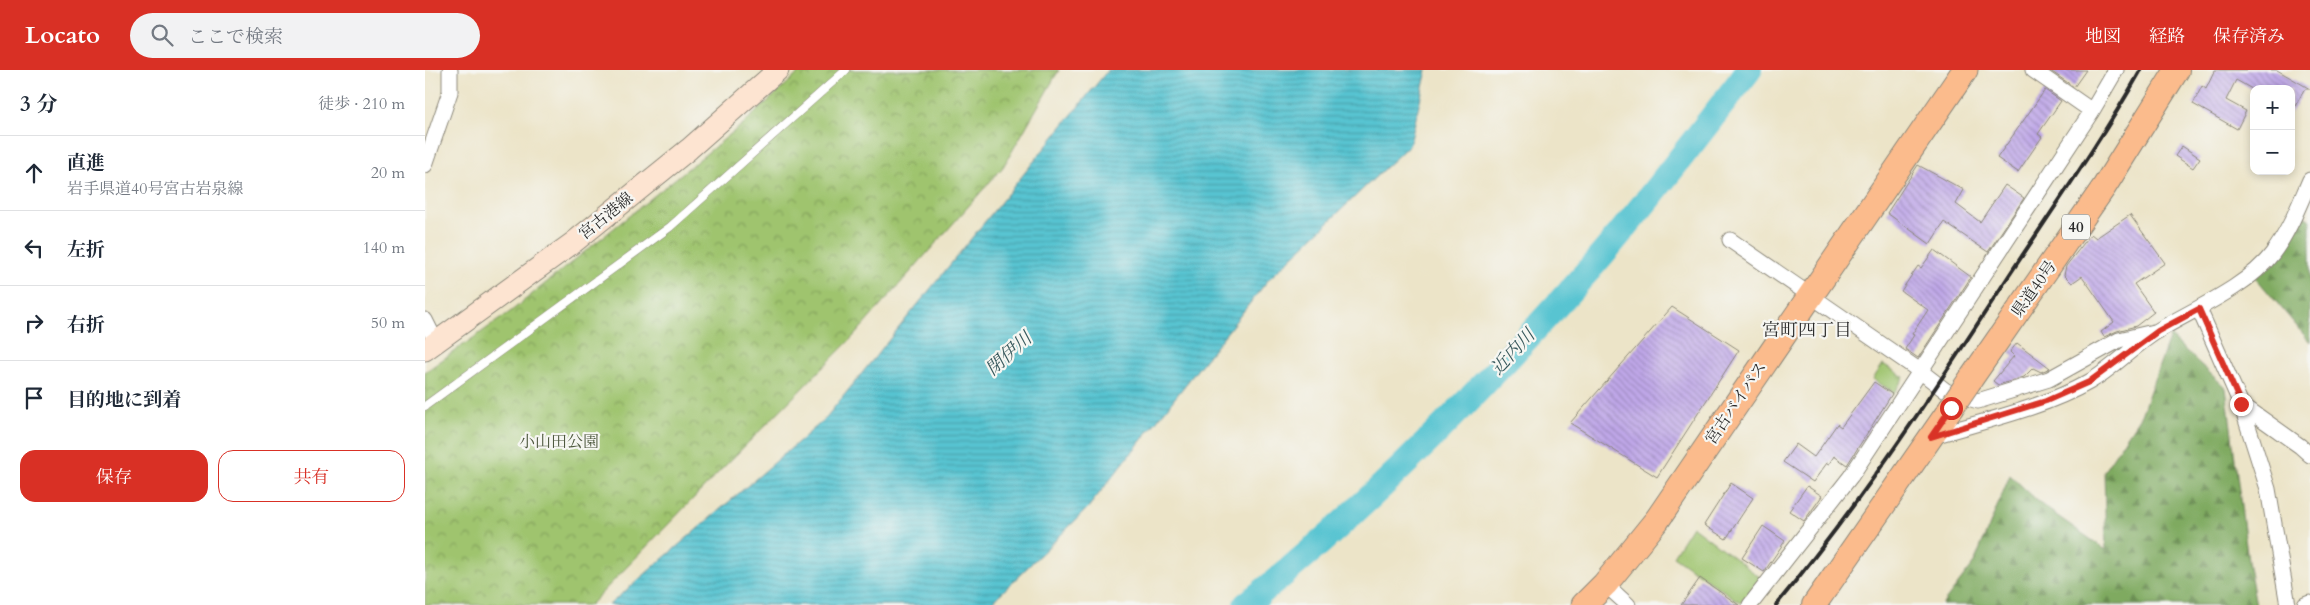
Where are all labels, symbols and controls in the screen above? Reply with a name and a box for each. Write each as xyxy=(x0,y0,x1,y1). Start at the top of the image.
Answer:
search box xyxy=(130,13,480,58)
text: Locato xyxy=(25,19,100,52)
icon: search xyxy=(148,21,176,49)
text: ここで検索 xyxy=(188,24,283,50)
text: 地図 xyxy=(2085,24,2121,49)
text: 経路 xyxy=(2149,24,2185,49)
text: 保存済み xyxy=(2213,24,2285,49)
map controls xyxy=(2250,85,2295,175)
button: + xyxy=(2250,85,2295,130)
text: 3 分 xyxy=(20,90,57,119)
text: 徒歩 · 210 m xyxy=(318,93,405,115)
button: − xyxy=(2250,130,2295,175)
text: 直進 xyxy=(67,150,105,176)
icon: ahead xyxy=(20,159,48,187)
text: 20 m xyxy=(371,162,405,184)
text: 岩手県道40号宮古岩泉線 xyxy=(67,178,243,200)
street label: 宮古港線 xyxy=(574,187,638,245)
road number: 40 xyxy=(2062,214,2090,240)
icon: left xyxy=(20,234,48,262)
text: 左折 xyxy=(67,237,105,263)
text: 140 m xyxy=(363,237,405,259)
street label: 県道40号 xyxy=(2007,256,2061,322)
icon: right xyxy=(20,309,48,337)
text: 右折 xyxy=(67,312,105,338)
text: 50 m xyxy=(371,312,405,334)
district label: 宮町四丁目 xyxy=(1762,318,1852,343)
water label: 近内川 xyxy=(1485,322,1542,380)
water label: 閉伊川 xyxy=(981,325,1039,381)
street label: 宮古バイパス xyxy=(1700,357,1772,449)
icon: arrive xyxy=(20,384,48,412)
text: 目的地に到着 xyxy=(67,387,181,413)
route end xyxy=(2230,393,2253,416)
route start xyxy=(1940,397,1963,420)
park label: 小山田公園 xyxy=(519,431,599,453)
button: 保存 xyxy=(20,450,208,502)
button: 共有 xyxy=(218,450,405,502)

